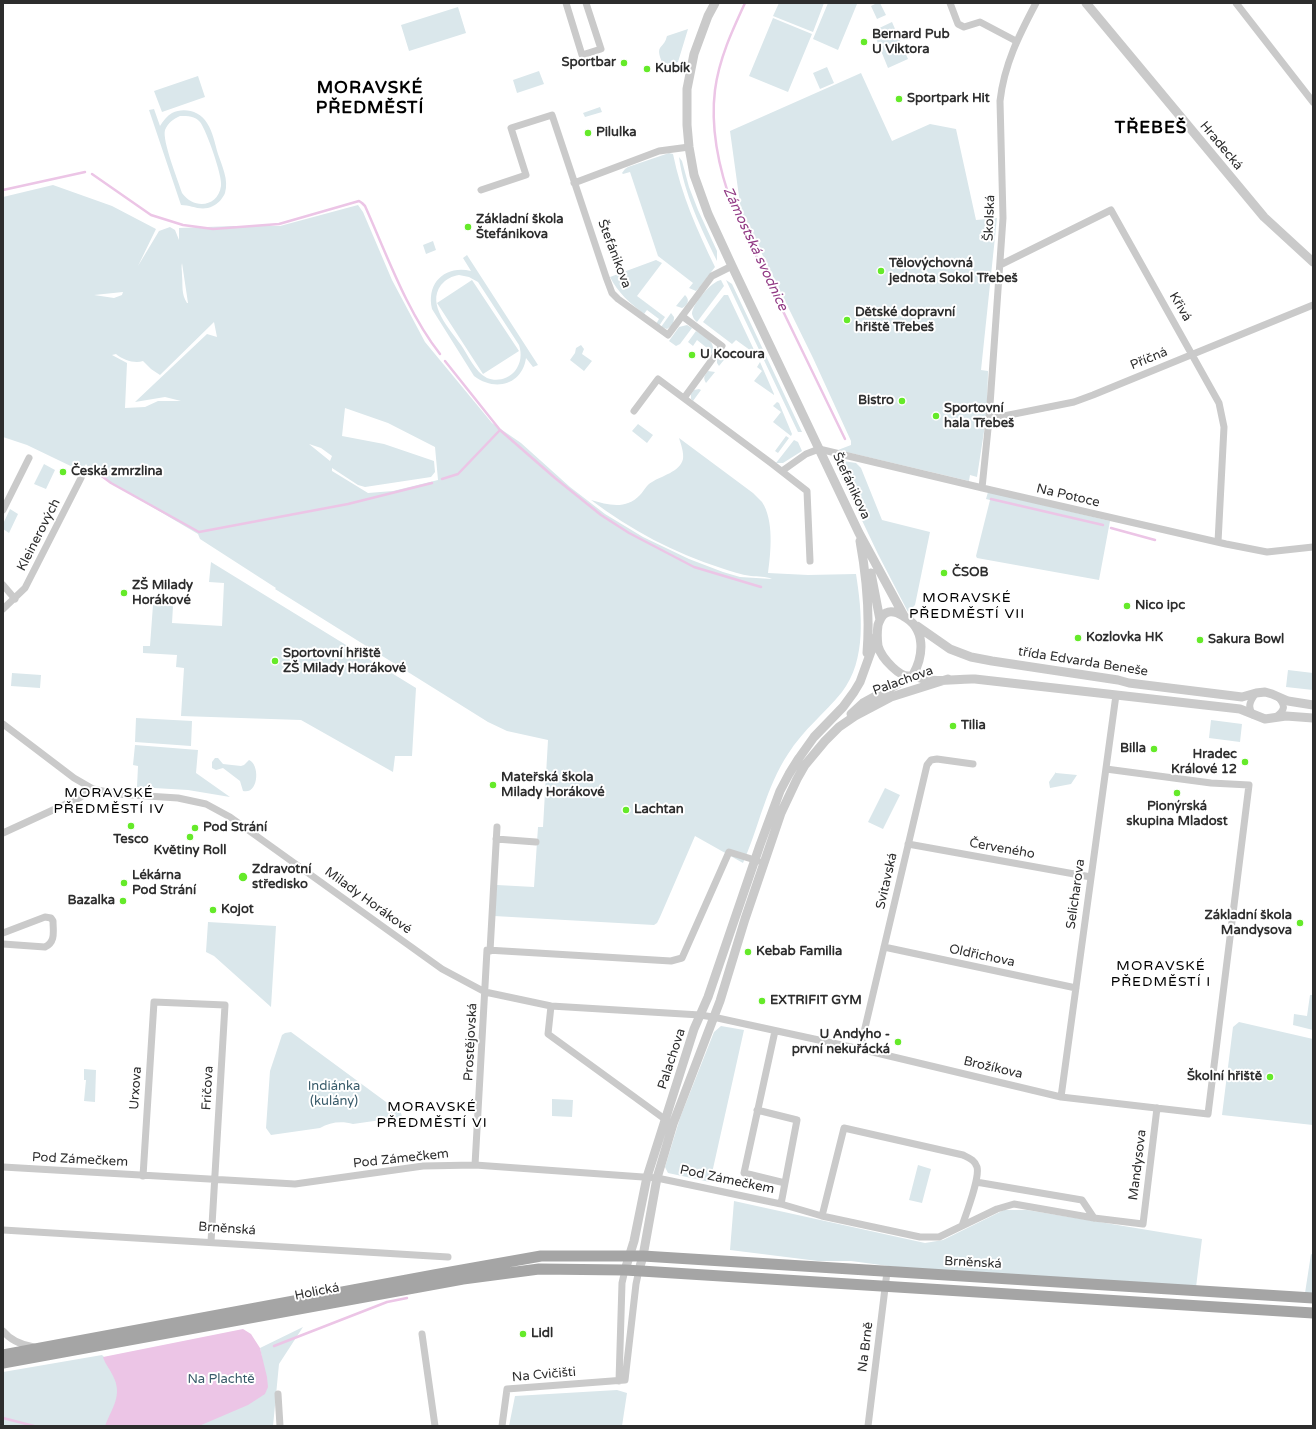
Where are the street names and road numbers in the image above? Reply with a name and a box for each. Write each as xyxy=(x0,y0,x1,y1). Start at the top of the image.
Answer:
street label: Hradecká xyxy=(1196,118,1246,174)
street label: Školská xyxy=(981,194,999,242)
street label: Štefánikova xyxy=(594,218,634,290)
street label: Křivá xyxy=(1165,290,1195,324)
street label: Příčná xyxy=(1128,344,1170,374)
street label: Štefánikova xyxy=(829,450,873,522)
street label: Na Potoce xyxy=(1035,481,1101,511)
street label: Kleinerových xyxy=(14,496,64,574)
street label: třída Edvarda Beneše xyxy=(1017,644,1149,680)
street label: Palachova xyxy=(871,663,935,699)
street label: Červeného xyxy=(968,836,1036,862)
street label: Svitavská xyxy=(873,851,901,911)
street label: Selicharova xyxy=(1063,858,1089,930)
street label: Milady Horákové xyxy=(322,864,414,938)
street label: Oldřichova xyxy=(948,941,1016,971)
street label: Prostějovská xyxy=(461,1003,481,1081)
street label: Palachova xyxy=(655,1027,689,1091)
street label: Brožíkova xyxy=(962,1054,1024,1082)
street label: Fričova xyxy=(199,1065,217,1111)
street label: Urxova xyxy=(127,1066,145,1110)
street label: Mandysova xyxy=(1126,1129,1150,1201)
street label: Pod Zámečkem xyxy=(352,1146,450,1172)
street label: Pod Zámečkem xyxy=(32,1150,128,1170)
street label: Pod Zámečkem xyxy=(678,1162,776,1198)
street label: Brněnská xyxy=(198,1219,256,1239)
street label: Brněnská xyxy=(944,1254,1002,1272)
street label: Holická xyxy=(293,1280,341,1304)
street label: Na Brně xyxy=(855,1321,877,1373)
street label: Na Cvičišti xyxy=(511,1364,577,1386)

